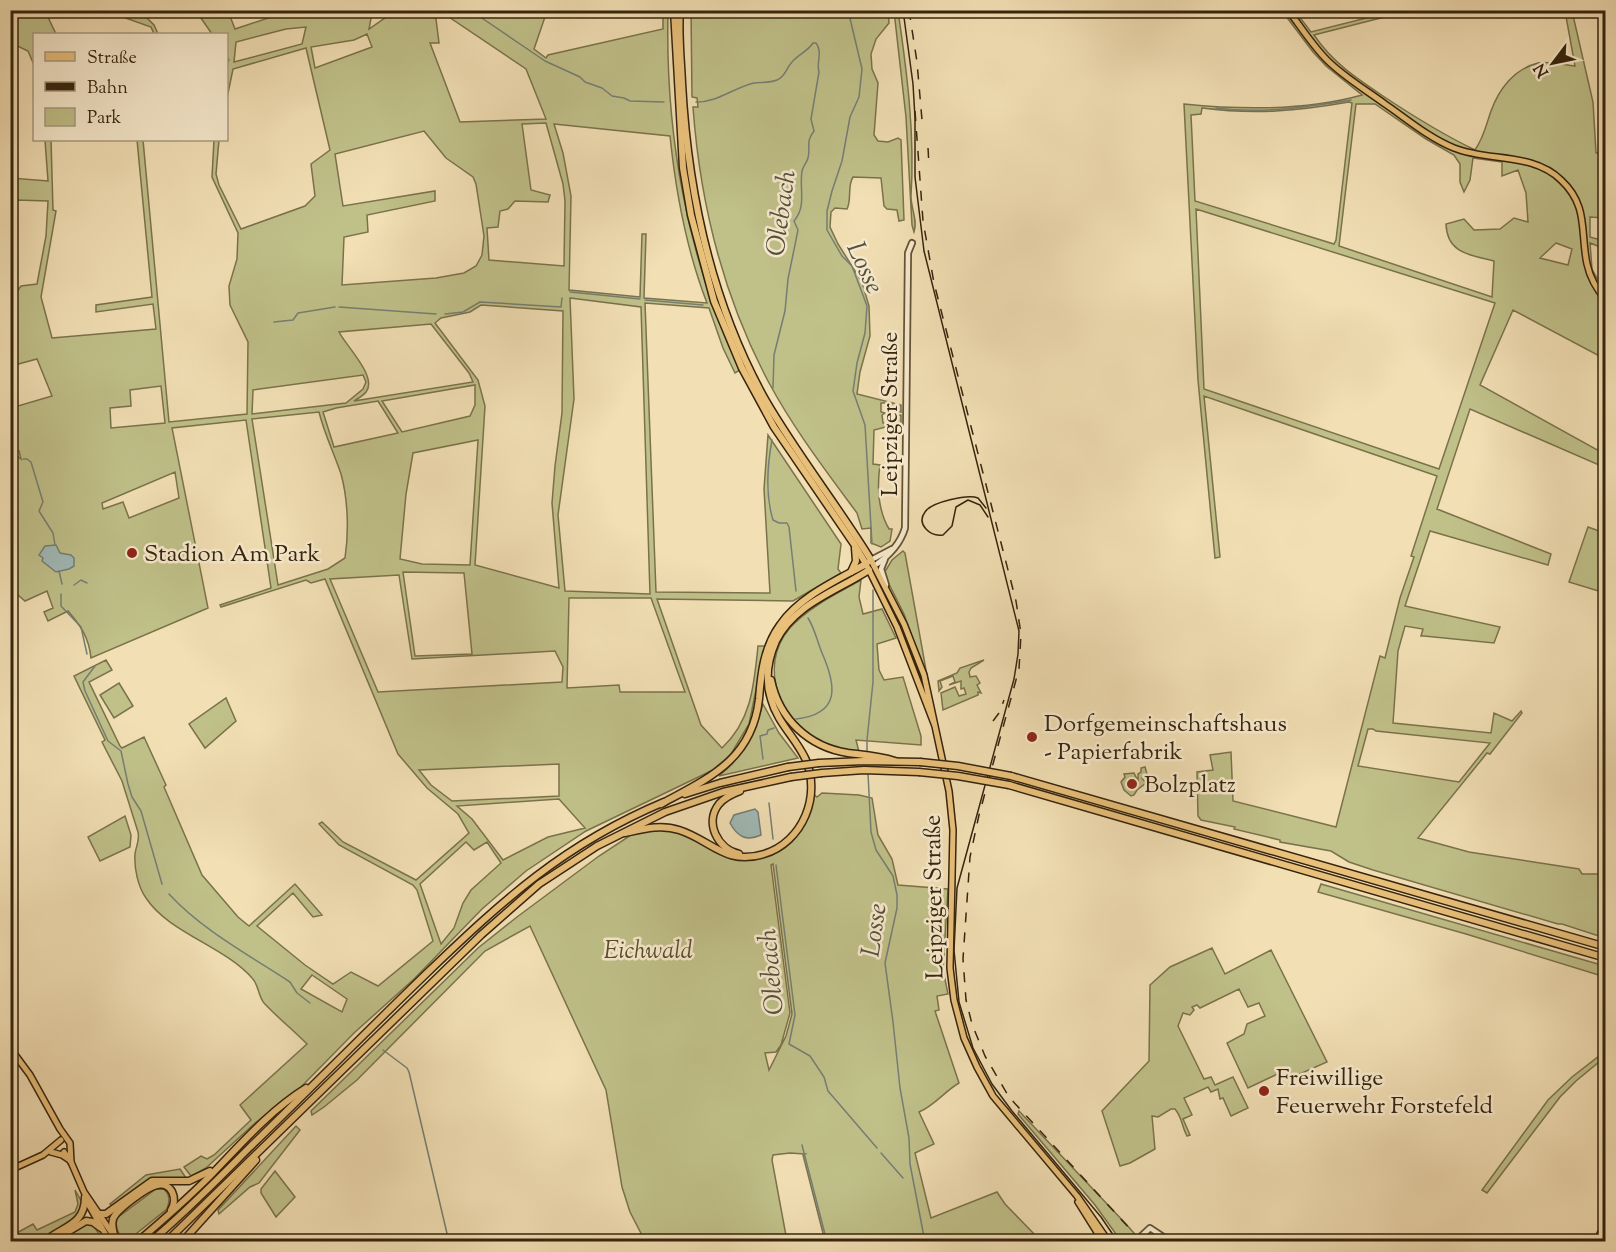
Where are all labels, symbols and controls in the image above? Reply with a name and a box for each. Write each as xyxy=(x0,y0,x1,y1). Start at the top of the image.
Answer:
legend xyxy=(33,33,228,141)
north arrow xyxy=(1523,33,1583,93)
text: Straße xyxy=(87,46,137,72)
text: N xyxy=(1529,58,1556,81)
text: Bahn xyxy=(87,76,128,102)
text: Park xyxy=(87,106,122,132)
water label: Olebach xyxy=(758,168,807,259)
water label: Losse xyxy=(836,236,892,300)
street label: Leipziger Straße xyxy=(874,332,908,496)
place label: Stadion Am Park xyxy=(144,538,320,572)
marker: Stadion Am Park xyxy=(125,546,139,560)
place label: Dorfgemeinschaftshaus - Papierfabrik xyxy=(1044,708,1287,770)
marker: Dorfgemeinschaftshaus - Papierfabrik xyxy=(1025,730,1039,744)
place label: Bolzplatz xyxy=(1144,769,1236,803)
marker: Bolzplatz xyxy=(1125,777,1139,791)
street label: Leipziger Straße xyxy=(917,814,953,980)
water label: Losse xyxy=(853,901,898,960)
water label: Olebach xyxy=(750,927,795,1016)
park label: Eichwald xyxy=(603,935,693,969)
place label: Freiwillige Feuerwehr Forstefeld xyxy=(1276,1062,1494,1124)
marker: Freiwillige Feuerwehr Forstefeld xyxy=(1257,1084,1271,1098)

